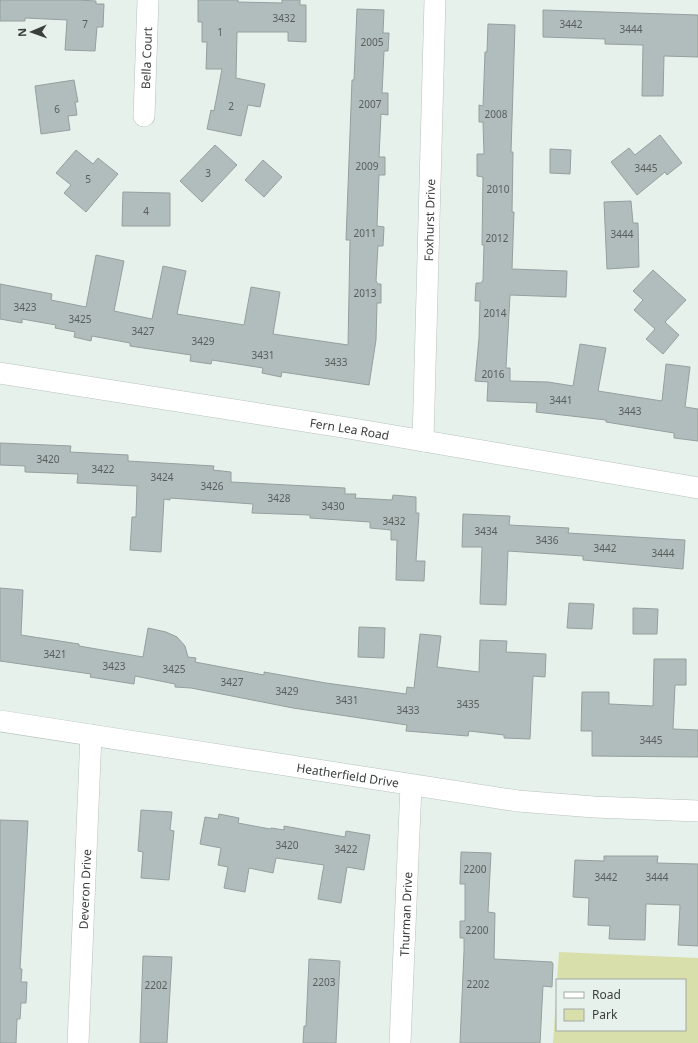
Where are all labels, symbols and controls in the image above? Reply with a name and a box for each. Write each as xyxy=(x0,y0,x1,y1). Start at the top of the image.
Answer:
house number: 3432 xyxy=(273,11,296,25)
north arrow xyxy=(12,12,52,52)
house number: 7 xyxy=(82,17,88,31)
house number: 3442 xyxy=(560,17,583,31)
house number: 3444 xyxy=(620,22,643,36)
house number: 1 xyxy=(217,25,223,39)
street label: Bella Court xyxy=(136,26,156,89)
text: N xyxy=(14,28,29,37)
house number: 2005 xyxy=(361,35,384,49)
house number: 2007 xyxy=(359,97,382,111)
house number: 2 xyxy=(228,99,234,113)
house number: 6 xyxy=(54,102,60,116)
house number: 2008 xyxy=(485,107,508,121)
house number: 2009 xyxy=(356,159,379,173)
house number: 3445 xyxy=(635,161,658,175)
house number: 3 xyxy=(205,166,211,180)
house number: 5 xyxy=(85,172,91,186)
street label: Foxhurst Drive xyxy=(419,178,439,261)
house number: 2010 xyxy=(487,182,510,196)
house number: 4 xyxy=(143,204,149,218)
house number: 2011 xyxy=(354,226,376,240)
house number: 3444 xyxy=(611,227,634,241)
house number: 2012 xyxy=(486,231,509,245)
house number: 2013 xyxy=(354,286,377,300)
house number: 3423 xyxy=(14,300,37,314)
house number: 2014 xyxy=(484,306,507,320)
house number: 3425 xyxy=(69,312,92,326)
house number: 3427 xyxy=(132,324,155,338)
house number: 3429 xyxy=(192,334,215,348)
house number: 3431 xyxy=(252,348,274,362)
house number: 3433 xyxy=(325,355,348,369)
house number: 2016 xyxy=(482,367,505,381)
house number: 3441 xyxy=(550,393,572,407)
house number: 3443 xyxy=(619,404,642,418)
street label: Fern Lea Road xyxy=(309,414,391,443)
house number: 3420 xyxy=(37,452,60,466)
house number: 3422 xyxy=(92,462,115,476)
house number: 3424 xyxy=(151,470,174,484)
house number: 3426 xyxy=(201,479,224,493)
house number: 3428 xyxy=(268,491,291,505)
house number: 3430 xyxy=(322,499,345,513)
house number: 3432 xyxy=(383,514,406,528)
house number: 3434 xyxy=(475,524,498,538)
house number: 3436 xyxy=(536,533,559,547)
house number: 3442 xyxy=(594,541,617,555)
house number: 3444 xyxy=(652,546,675,560)
house number: 3421 xyxy=(44,647,66,661)
house number: 3423 xyxy=(103,659,126,673)
house number: 3425 xyxy=(163,662,186,676)
house number: 3427 xyxy=(221,675,244,689)
house number: 3429 xyxy=(276,684,299,698)
house number: 3431 xyxy=(336,693,358,707)
house number: 3435 xyxy=(457,697,480,711)
house number: 3433 xyxy=(397,703,420,717)
house number: 3445 xyxy=(640,733,663,747)
street label: Heatherfield Drive xyxy=(296,758,400,791)
house number: 3420 xyxy=(276,838,299,852)
house number: 3422 xyxy=(335,842,358,856)
street label: Deveron Drive xyxy=(74,848,95,930)
house number: 2200 xyxy=(464,862,487,876)
house number: 3442 xyxy=(595,870,618,884)
house number: 3444 xyxy=(646,870,669,884)
street label: Thurman Drive xyxy=(395,871,416,957)
house number: 2200 xyxy=(466,923,489,937)
house number: 2203 xyxy=(313,975,336,989)
house number: 2202 xyxy=(467,977,490,991)
house number: 2202 xyxy=(145,978,168,992)
legend xyxy=(556,979,686,1031)
text: Road xyxy=(592,986,621,1003)
text: Park xyxy=(592,1006,618,1023)

